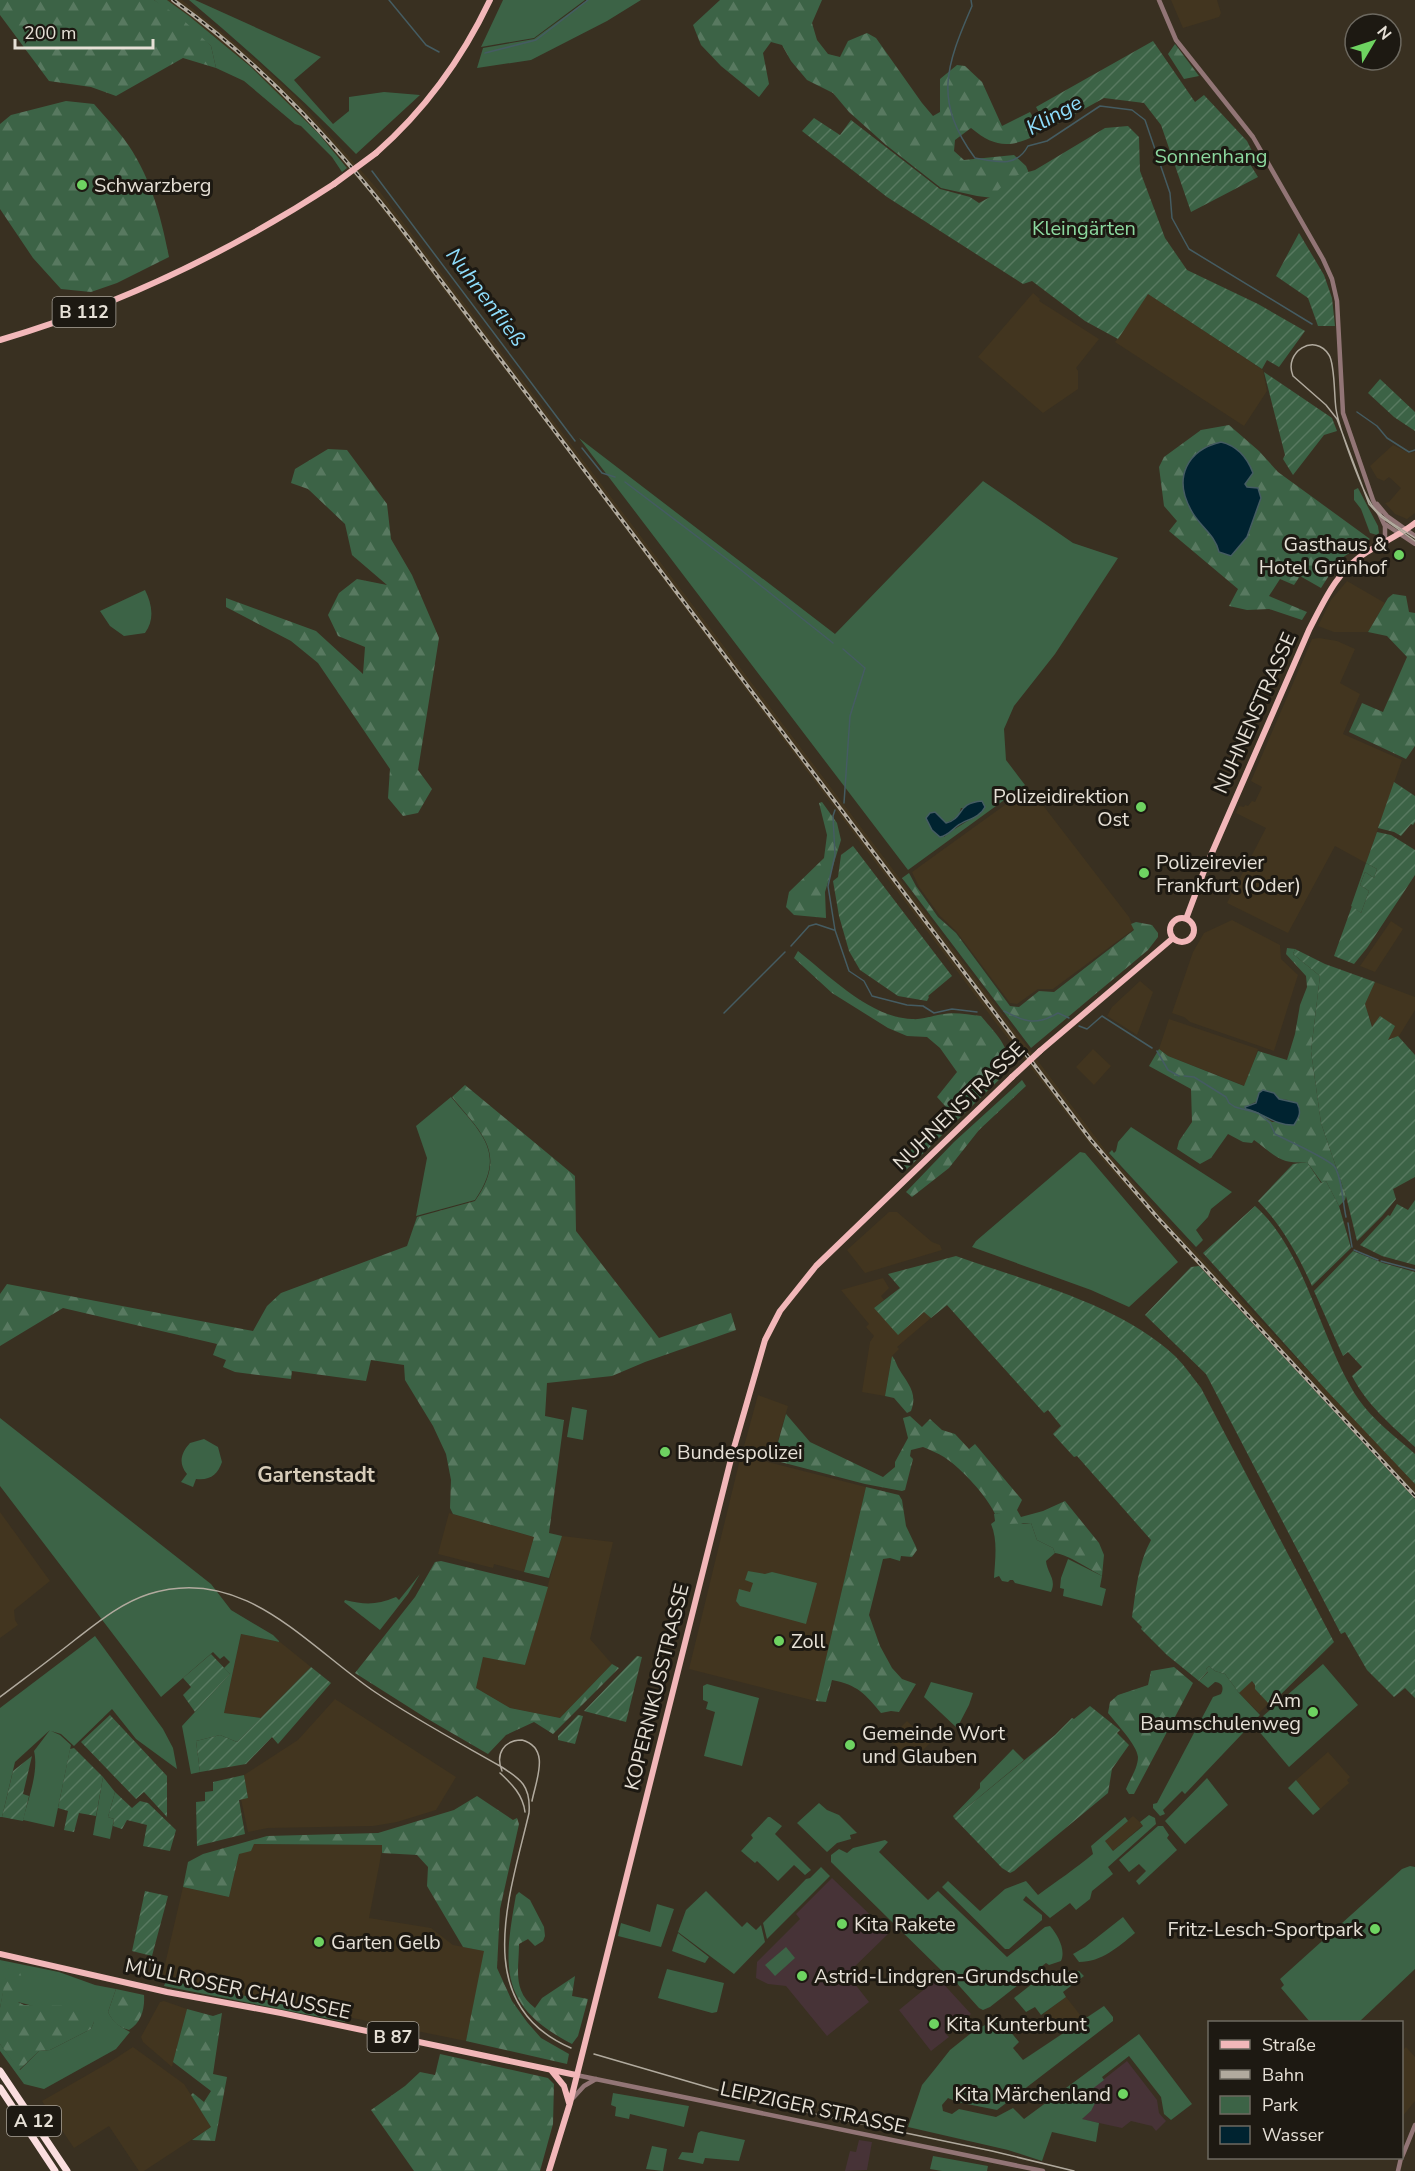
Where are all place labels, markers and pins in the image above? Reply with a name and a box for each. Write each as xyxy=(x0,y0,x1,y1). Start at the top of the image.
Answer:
place label: Schwarzberg xyxy=(94,172,212,199)
marker: Schwarzberg xyxy=(75,178,89,192)
place label: Gasthaus & Hotel Grünhof xyxy=(1259,531,1387,581)
marker: Gasthaus & Hotel Grünhof xyxy=(1392,548,1406,562)
place label: Polizeidirektion Ost xyxy=(993,783,1130,833)
marker: Polizeidirektion Ost xyxy=(1134,800,1148,814)
place label: Polizeirevier Frankfurt (Oder) xyxy=(1156,849,1301,899)
marker: Polizeirevier Frankfurt (Oder) xyxy=(1137,866,1151,880)
place label: Bundespolizei xyxy=(677,1439,803,1466)
marker: Bundespolizei xyxy=(658,1445,672,1459)
place label: Zoll xyxy=(791,1628,826,1655)
marker: Zoll xyxy=(772,1634,786,1648)
place label: Am Baumschulenweg xyxy=(1140,1687,1301,1737)
marker: Am Baumschulenweg xyxy=(1306,1705,1320,1719)
place label: Gemeinde Wort und Glauben xyxy=(862,1720,1006,1770)
marker: Gemeinde Wort und Glauben xyxy=(843,1738,857,1752)
place label: Kita Rakete xyxy=(854,1911,956,1938)
place label: Fritz-Lesch-Sportpark xyxy=(1168,1916,1364,1943)
marker: Kita Rakete xyxy=(835,1917,849,1931)
marker: Fritz-Lesch-Sportpark xyxy=(1368,1922,1382,1936)
place label: Garten Gelb xyxy=(331,1929,441,1956)
marker: Garten Gelb xyxy=(312,1935,326,1949)
place label: Astrid-Lindgren-Grundschule xyxy=(814,1963,1079,1990)
marker: Astrid-Lindgren-Grundschule xyxy=(795,1969,809,1983)
place label: Kita Kunterbunt xyxy=(946,2011,1088,2038)
marker: Kita Kunterbunt xyxy=(927,2017,941,2031)
place label: Kita Märchenland xyxy=(954,2081,1111,2108)
marker: Kita Märchenland xyxy=(1116,2087,1130,2101)

